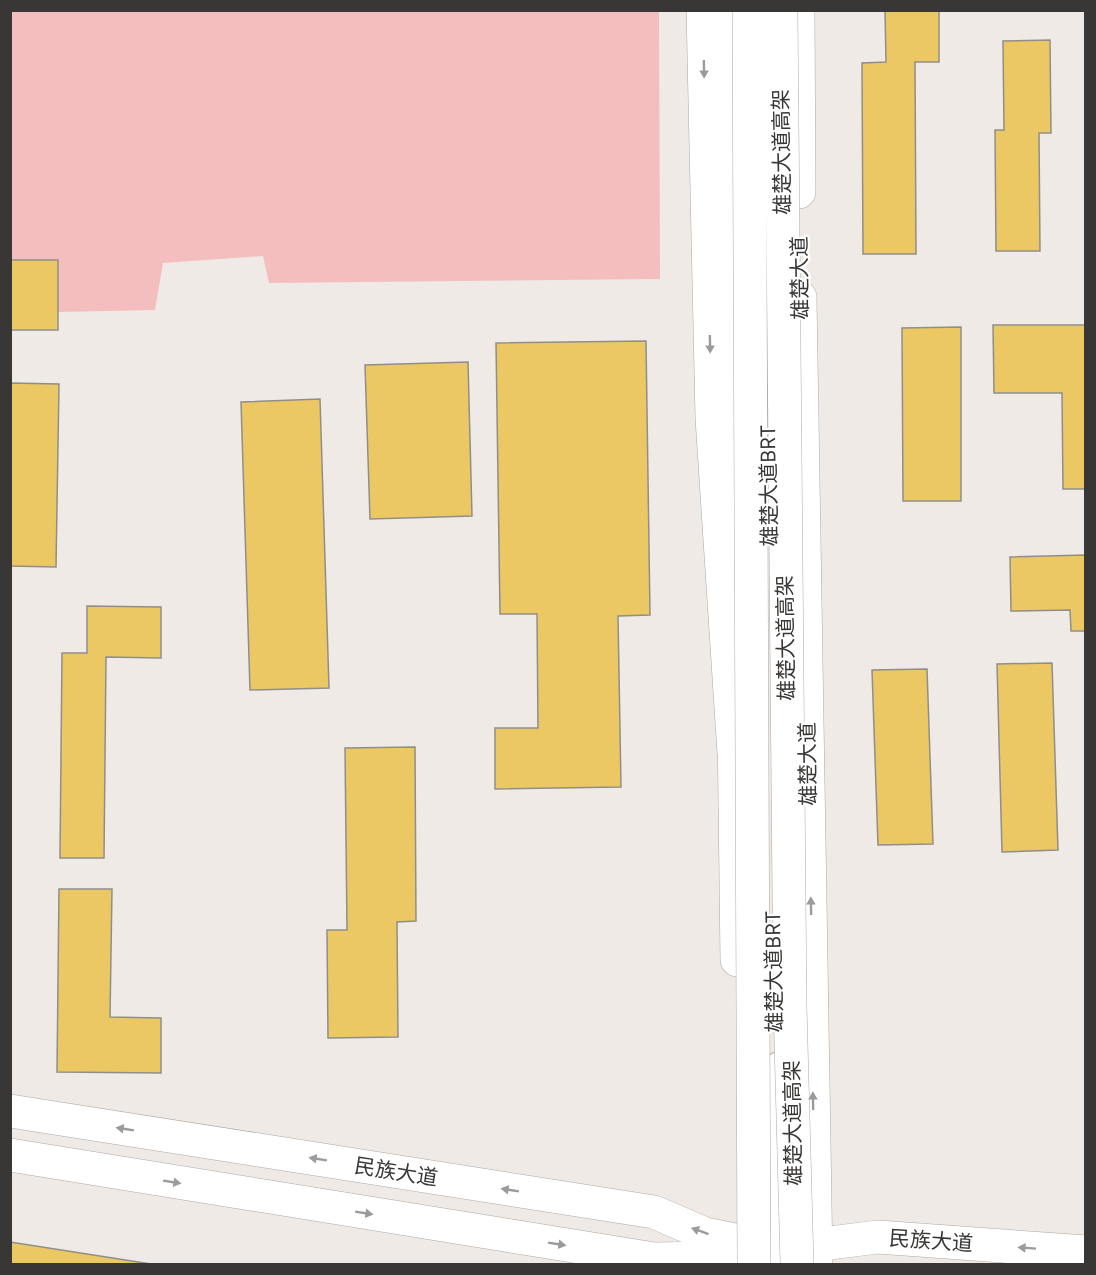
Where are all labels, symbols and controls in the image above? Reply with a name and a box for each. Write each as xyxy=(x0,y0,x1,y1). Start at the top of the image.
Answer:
one-way arrow xyxy=(699,59,709,78)
street label: 雄楚大道高架 xyxy=(768,89,795,215)
street label: 雄楚大道 xyxy=(786,236,813,320)
one-way arrow xyxy=(705,335,715,354)
street label: 雄楚大道BRT xyxy=(755,425,782,547)
street label: 雄楚大道高架 xyxy=(772,575,799,701)
street label: 雄楚大道 xyxy=(794,722,821,806)
one-way arrow xyxy=(806,897,816,916)
street label: 雄楚大道BRT xyxy=(760,911,787,1033)
street label: 雄楚大道高架 xyxy=(779,1060,806,1186)
one-way arrow xyxy=(809,1092,818,1111)
one-way arrow xyxy=(115,1124,134,1133)
street label: 民族大道 xyxy=(353,1153,440,1190)
one-way arrow xyxy=(308,1155,327,1164)
one-way arrow xyxy=(163,1177,182,1186)
one-way arrow xyxy=(501,1185,520,1194)
one-way arrow xyxy=(355,1208,374,1217)
street label: 民族大道 xyxy=(888,1225,974,1256)
one-way arrow xyxy=(691,1226,709,1235)
one-way arrow xyxy=(548,1239,567,1248)
one-way arrow xyxy=(1018,1244,1037,1253)

